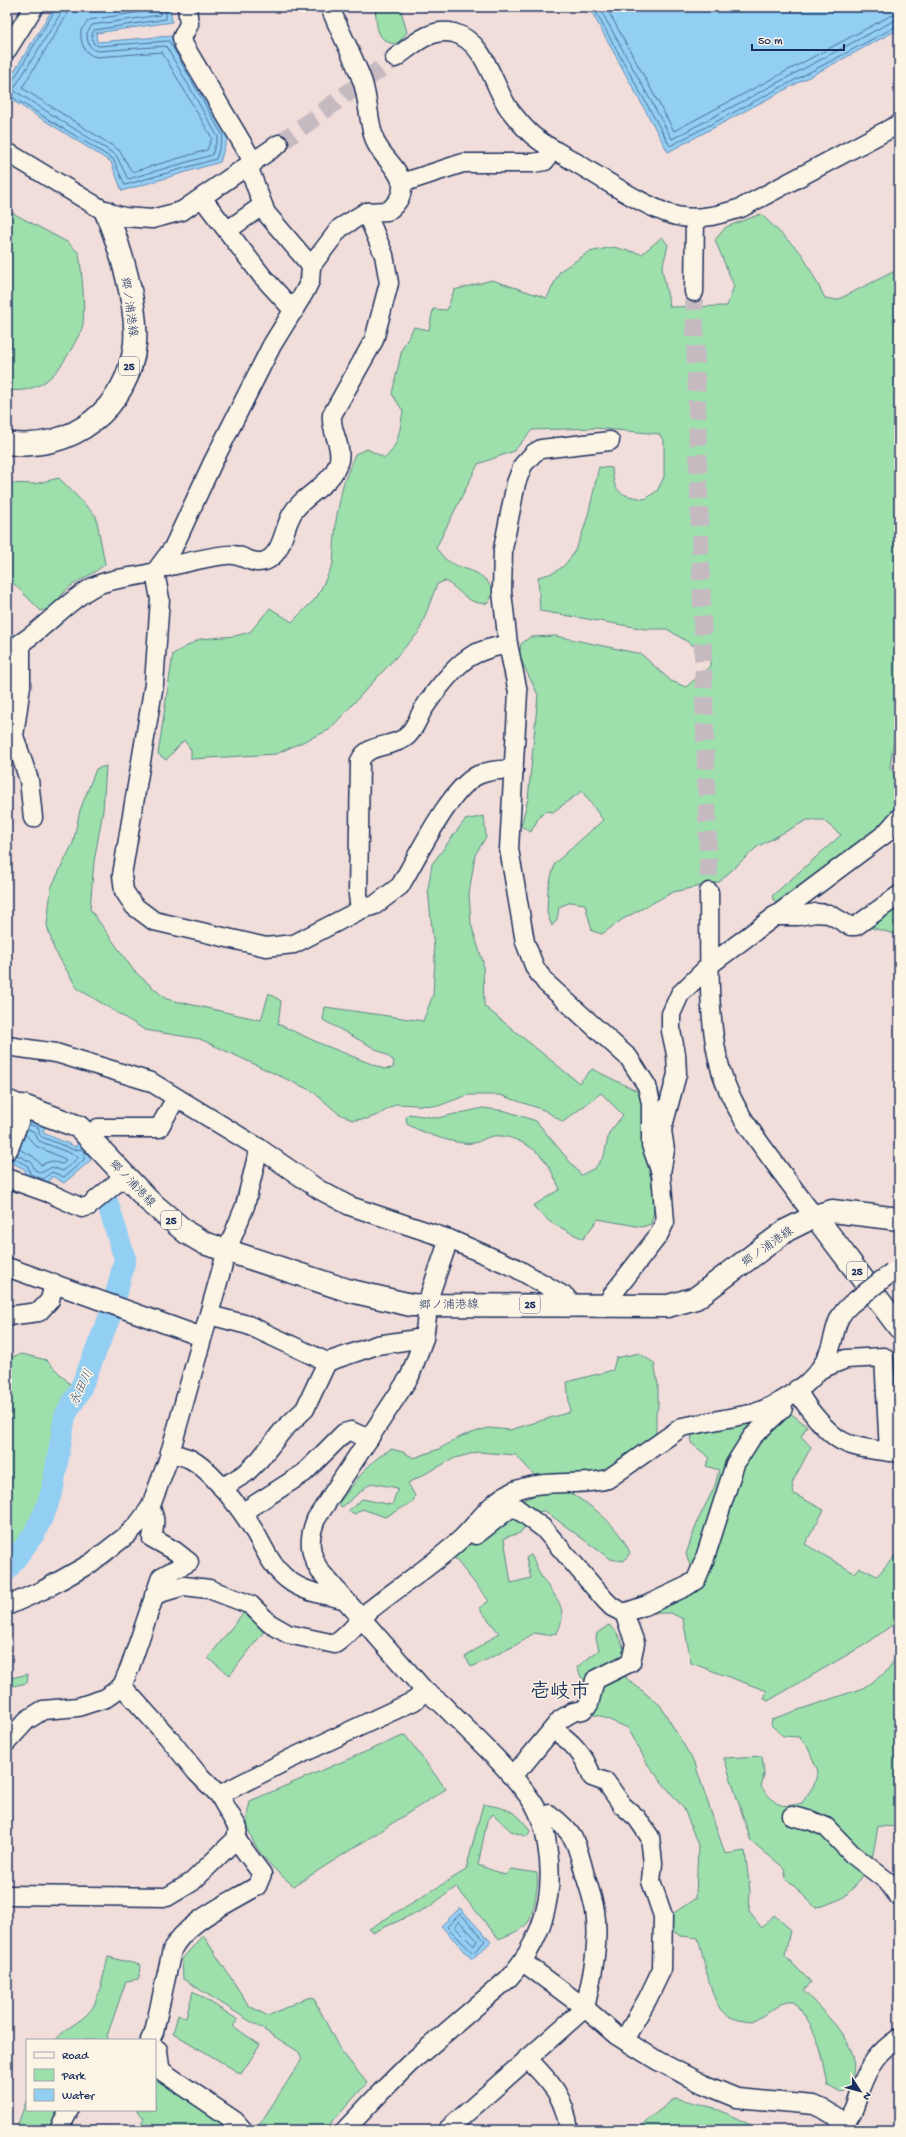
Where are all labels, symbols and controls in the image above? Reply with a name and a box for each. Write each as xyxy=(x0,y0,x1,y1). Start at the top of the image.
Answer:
scale bar xyxy=(752,26,844,52)
text: 50 m xyxy=(758,35,783,49)
street label: 郷ノ浦港線 xyxy=(117,276,140,338)
road number: 25 xyxy=(119,357,139,375)
street label: 郷ノ浦港線 xyxy=(106,1157,158,1211)
road number: 25 xyxy=(161,1211,181,1229)
street label: 郷ノ浦港線 xyxy=(739,1224,797,1271)
road number: 25 xyxy=(847,1262,867,1280)
road number: 25 xyxy=(520,1295,540,1313)
street label: 郷ノ浦港線 xyxy=(419,1297,479,1314)
water label: 永田川 xyxy=(66,1367,97,1409)
district label: 壱岐市 xyxy=(530,1680,590,1705)
legend xyxy=(26,2039,156,2111)
text: Road xyxy=(62,2050,89,2064)
text: Park xyxy=(61,2070,87,2084)
north arrow xyxy=(840,2071,880,2111)
text: N xyxy=(860,2089,873,2102)
text: Water xyxy=(62,2090,96,2104)

